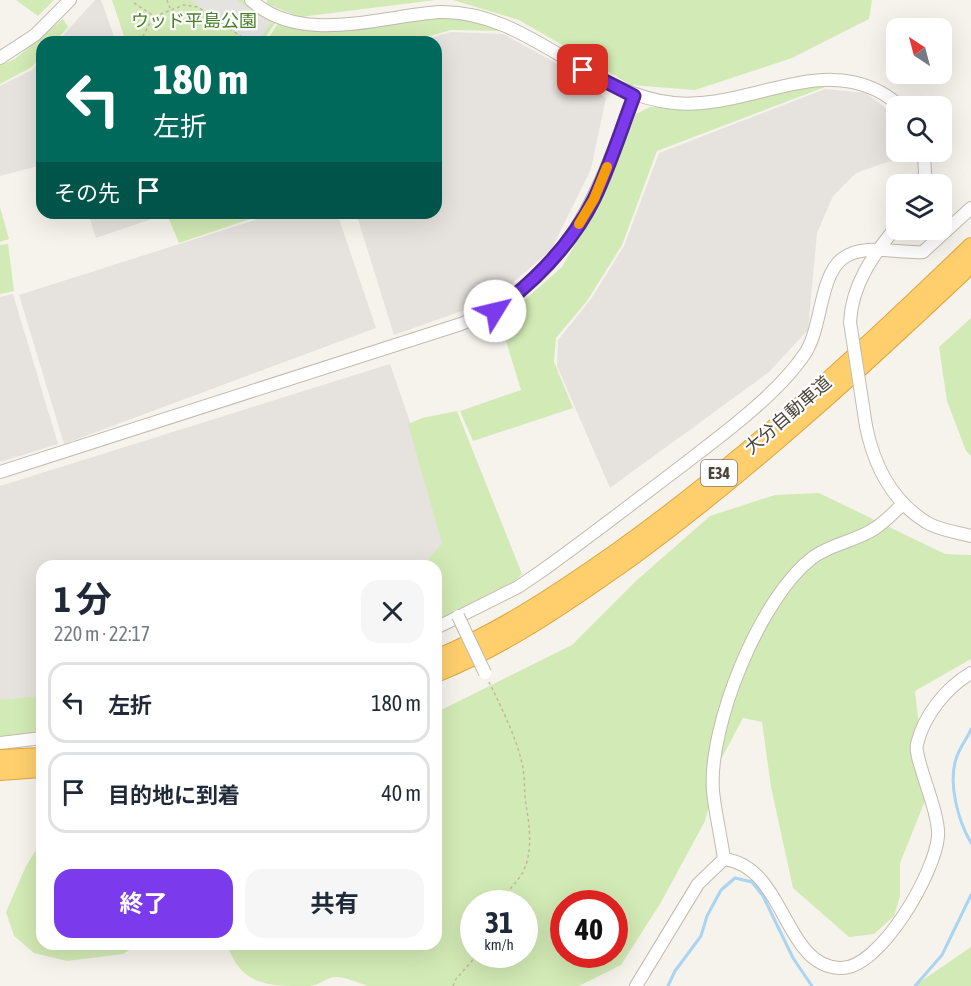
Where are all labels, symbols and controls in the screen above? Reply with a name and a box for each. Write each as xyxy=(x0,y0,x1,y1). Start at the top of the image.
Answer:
park label: ウッド平島公園 xyxy=(131,10,257,31)
north arrow xyxy=(886,18,952,84)
map controls xyxy=(886,18,952,240)
pin xyxy=(557,44,608,95)
icon: arrive xyxy=(566,53,599,86)
text: 180 m xyxy=(153,55,248,103)
icon: left xyxy=(54,60,132,138)
button: search xyxy=(886,96,952,162)
text: 左折 xyxy=(153,111,207,142)
icon: arrive xyxy=(132,174,165,207)
button: layers xyxy=(886,174,952,240)
text: その先 xyxy=(54,180,120,206)
position arrow xyxy=(463,279,527,343)
street label: 大分自動車道 xyxy=(740,371,835,458)
road number: E34 xyxy=(701,460,737,486)
text: 1 分 xyxy=(54,578,112,620)
button: close xyxy=(361,580,424,643)
text: 220 m · 22:17 xyxy=(54,622,150,645)
icon: left xyxy=(57,686,90,719)
text: 180 m xyxy=(371,690,421,716)
text: 左折 xyxy=(108,692,152,718)
icon: arrive xyxy=(57,776,90,809)
text: 40 m xyxy=(381,780,421,806)
text: 目的地に到着 xyxy=(108,782,240,808)
button: 終了 xyxy=(54,869,233,938)
button: 共有 xyxy=(245,869,424,938)
speed limit sign: 40 xyxy=(550,890,628,968)
text: 31 xyxy=(485,905,513,939)
text: km/h xyxy=(484,936,514,953)

